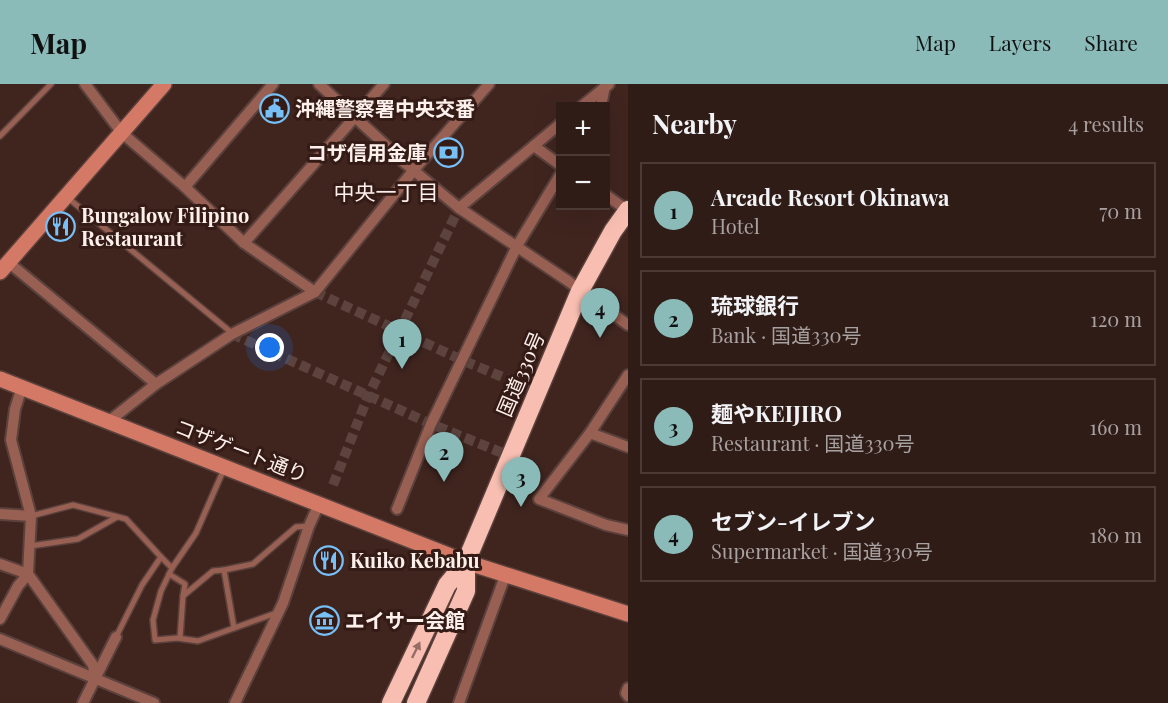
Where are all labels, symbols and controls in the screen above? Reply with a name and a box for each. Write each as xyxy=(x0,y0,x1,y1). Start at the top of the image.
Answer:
text: Map xyxy=(30,24,87,61)
text: Map xyxy=(915,28,956,56)
text: Layers xyxy=(989,28,1051,56)
text: Share xyxy=(1084,28,1138,56)
public building icon: 沖縄警察署中央交番 xyxy=(258,93,290,125)
place label: 沖縄警察署中央交番 xyxy=(295,94,475,121)
map controls xyxy=(556,102,610,210)
button: + xyxy=(556,102,610,156)
text: Nearby xyxy=(652,106,737,141)
text: 4 results xyxy=(1068,110,1144,137)
bank icon: コザ信用金庫 xyxy=(432,137,464,169)
place label: コザ信用金庫 xyxy=(307,138,427,165)
button: − xyxy=(556,156,610,210)
district label: 中央一丁目 xyxy=(334,177,439,205)
text: Arcade Resort Okinawa xyxy=(711,182,949,212)
text: 1 xyxy=(670,197,677,224)
text: 70 m xyxy=(1099,197,1142,224)
place label: Bungalow Filipino Restaurant xyxy=(81,201,249,251)
restaurant icon: Bungalow Filipino Restaurant xyxy=(44,211,76,243)
text: Hotel xyxy=(711,212,760,239)
pin: 4 xyxy=(580,288,620,338)
text: 琉球銀行 xyxy=(711,290,799,320)
text: 2 xyxy=(668,305,679,332)
text: 120 m xyxy=(1090,305,1142,332)
pin: 1 xyxy=(382,320,422,369)
text: Bank · 国道330号 xyxy=(711,321,861,348)
street label: 国道330号 xyxy=(490,327,550,420)
your location xyxy=(255,333,284,362)
text: 麺やKEIJIRO xyxy=(711,398,842,428)
street label: コザゲート通り xyxy=(171,412,312,487)
text: 3 xyxy=(669,413,678,440)
text: 160 m xyxy=(1090,413,1142,440)
text: Restaurant · 国道330号 xyxy=(711,429,915,456)
pin: 2 xyxy=(424,432,464,482)
pin: 3 xyxy=(502,458,540,507)
text: セブン-イレブン xyxy=(711,506,876,536)
text: 4 xyxy=(668,521,679,548)
text: 180 m xyxy=(1089,521,1142,548)
text: Supermarket · 国道330号 xyxy=(711,537,933,564)
restaurant icon: Kuiko Kebabu xyxy=(313,545,345,577)
place label: Kuiko Kebabu xyxy=(350,546,480,573)
museum icon: エイサー会館 xyxy=(308,605,340,637)
place label: エイサー会館 xyxy=(345,606,465,633)
one-way arrow xyxy=(412,642,421,659)

